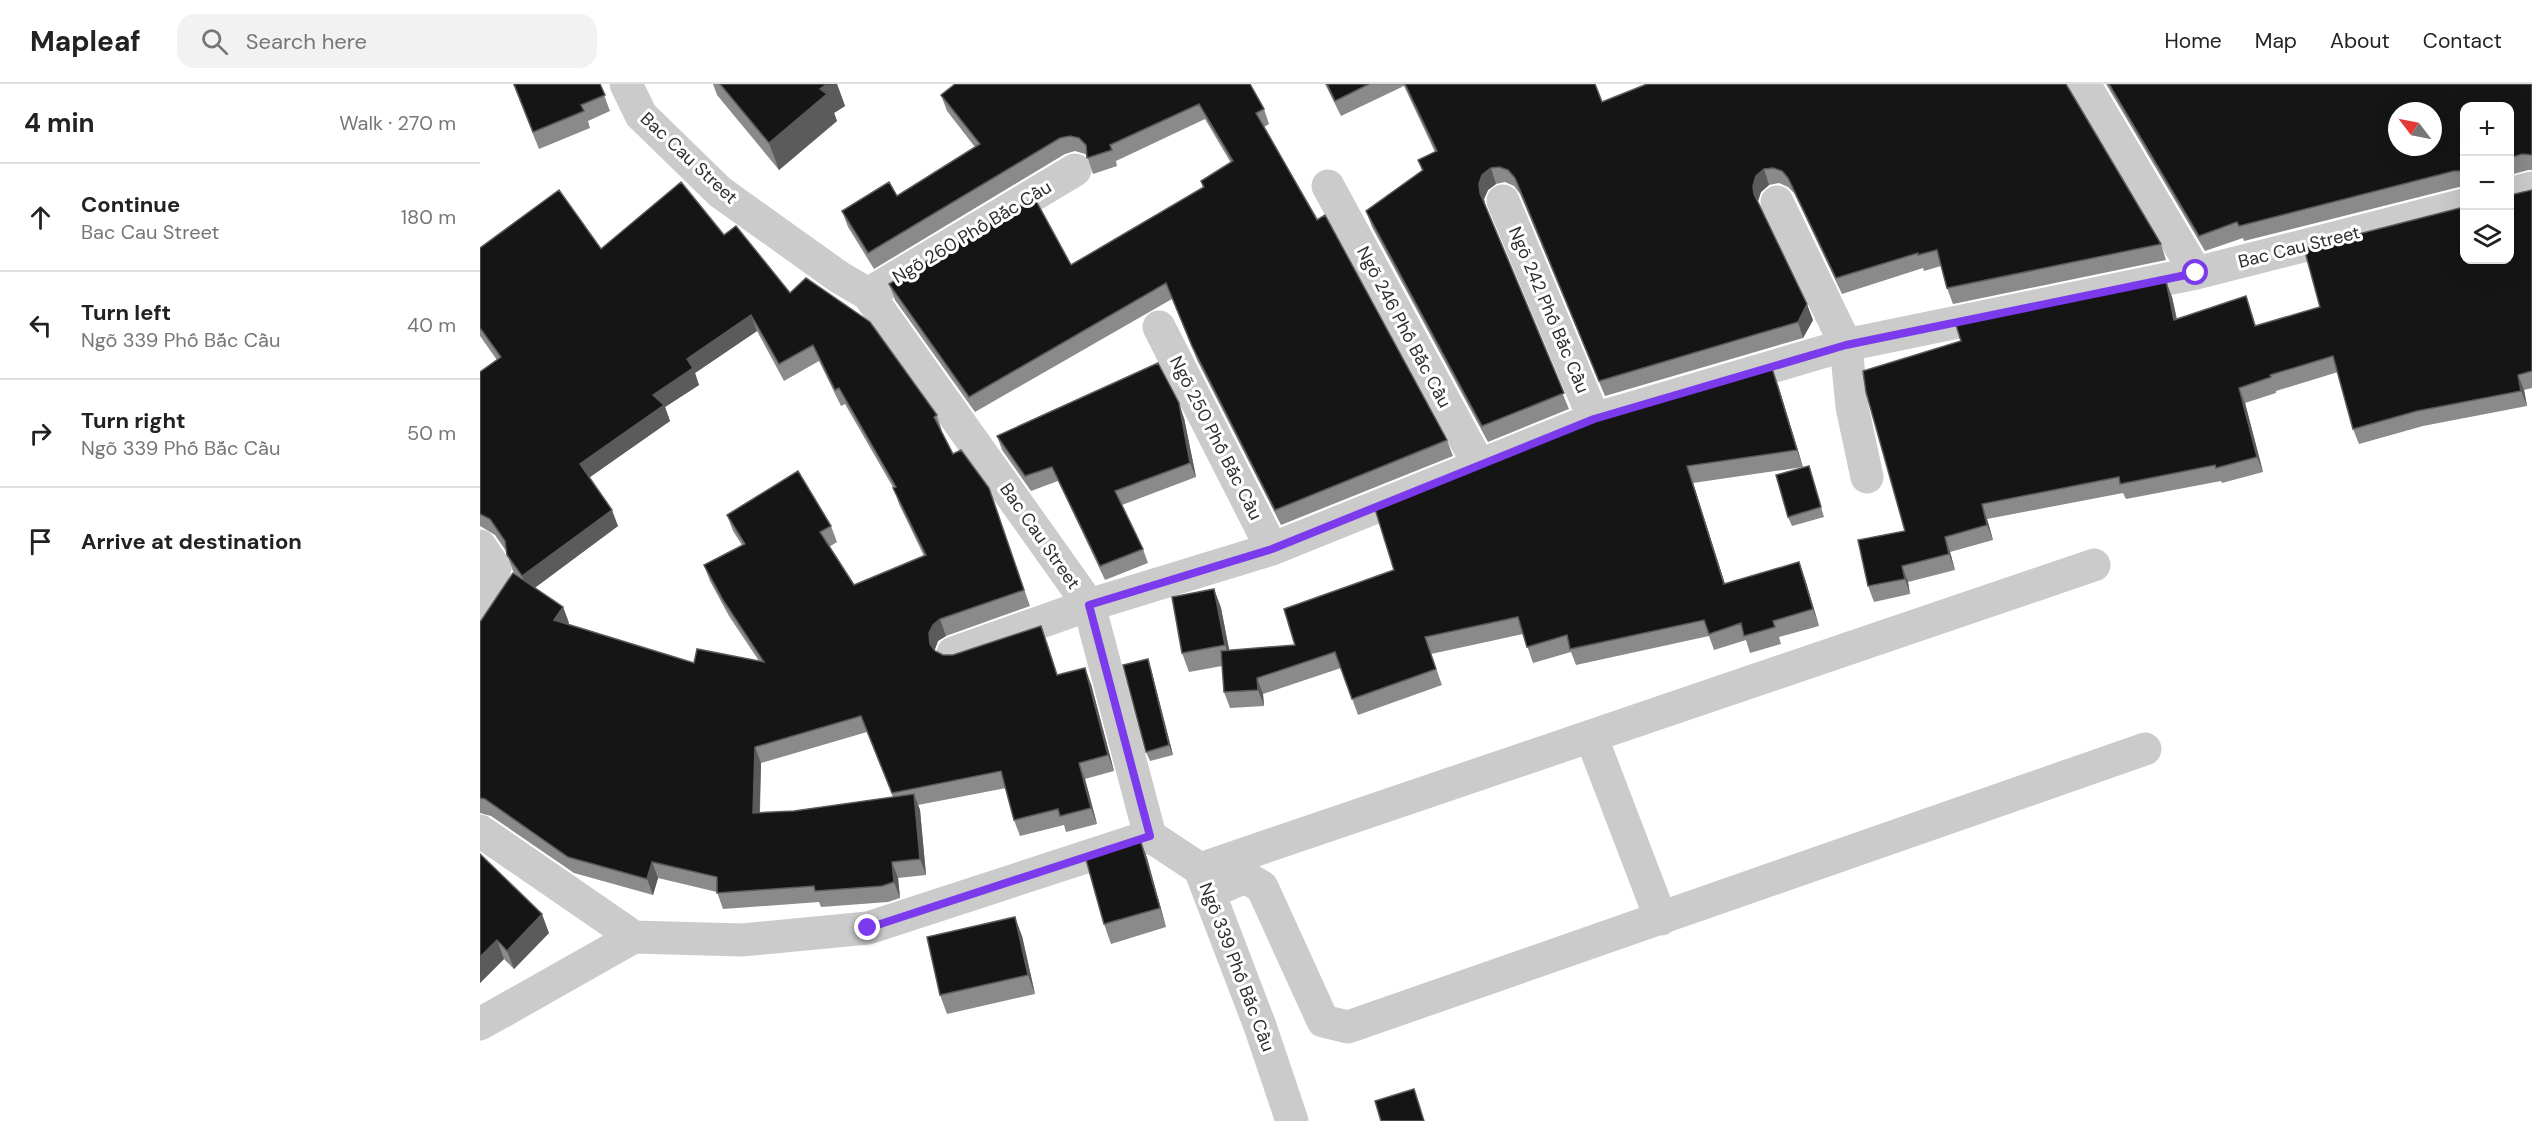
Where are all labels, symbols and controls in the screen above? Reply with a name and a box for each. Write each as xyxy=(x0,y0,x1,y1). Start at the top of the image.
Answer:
search box xyxy=(177,14,597,68)
text: Mapleaf xyxy=(30,23,141,60)
icon: search xyxy=(198,25,231,58)
text: Search here xyxy=(246,27,367,56)
text: Home xyxy=(2164,27,2222,55)
text: Map xyxy=(2255,27,2297,55)
text: About xyxy=(2330,27,2390,55)
text: Contact xyxy=(2423,27,2502,55)
north arrow xyxy=(2388,102,2442,156)
map controls xyxy=(2460,102,2514,264)
button: + xyxy=(2460,102,2514,156)
text: 4 min xyxy=(24,106,95,140)
street label: Bac Cau Street xyxy=(635,107,743,209)
text: Walk · 270 m xyxy=(339,110,456,136)
button: − xyxy=(2460,156,2514,210)
street label: Ngõ 260 Phố Bắc Cầu xyxy=(888,175,1056,289)
text: Continue xyxy=(81,190,180,219)
icon: ahead xyxy=(24,201,57,234)
text: 180 m xyxy=(401,204,456,230)
button: layers xyxy=(2460,210,2514,264)
text: Bac Cau Street xyxy=(81,219,219,245)
street label: Bac Cau Street xyxy=(2236,220,2362,274)
street label: Ngõ 242 Phố Bắc Cầu xyxy=(1503,223,1595,397)
street label: Ngõ 246 Phố Bắc Cầu xyxy=(1351,242,1457,412)
route start xyxy=(2182,259,2208,285)
text: Turn left xyxy=(81,298,171,327)
icon: left xyxy=(24,309,57,342)
text: 40 m xyxy=(407,312,456,338)
text: Ngõ 339 Phố Bắc Cầu xyxy=(81,327,280,353)
street label: Ngõ 250 Phố Bắc Cầu xyxy=(1164,352,1268,524)
text: Turn right xyxy=(81,406,186,435)
icon: right xyxy=(24,417,57,450)
text: 50 m xyxy=(407,420,456,446)
text: Ngõ 339 Phố Bắc Cầu xyxy=(81,435,280,461)
street label: Bac Cau Street xyxy=(994,478,1086,594)
icon: arrive xyxy=(24,525,57,558)
text: Arrive at destination xyxy=(81,527,302,556)
street label: Ngõ 339 Phố Bắc Cầu xyxy=(1194,879,1280,1055)
route end xyxy=(854,914,880,940)

